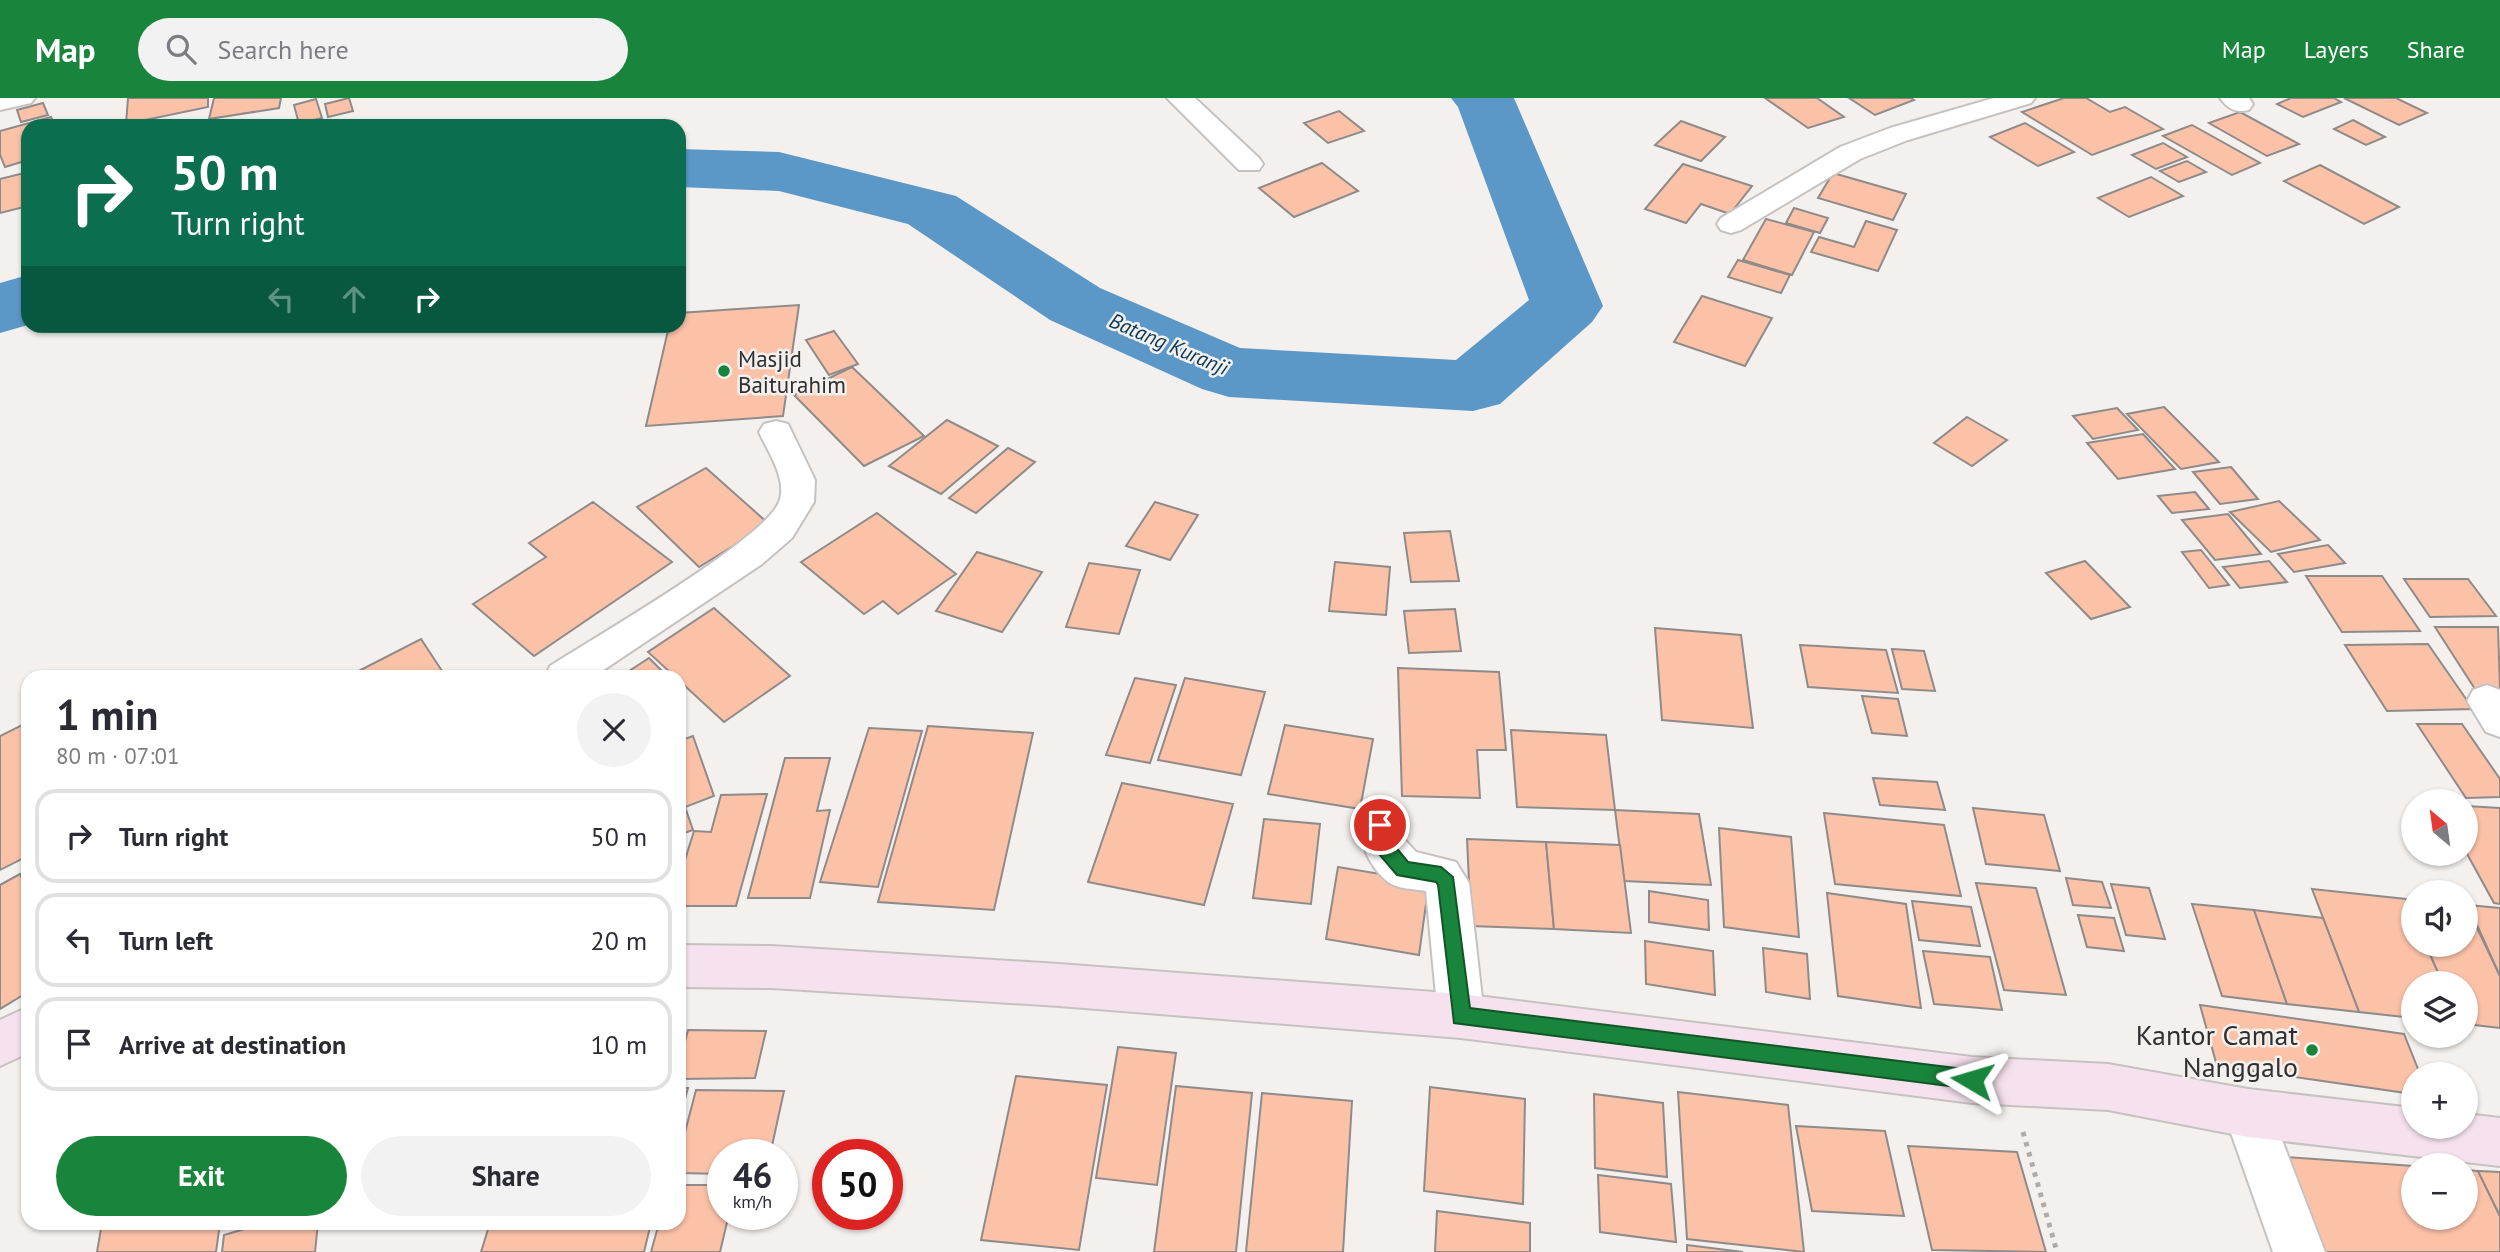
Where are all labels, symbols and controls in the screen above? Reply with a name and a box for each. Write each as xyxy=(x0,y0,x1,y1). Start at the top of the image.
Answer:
search box xyxy=(138,18,628,81)
text: Map xyxy=(35,28,96,71)
icon: search xyxy=(162,30,200,68)
text: Search here xyxy=(218,33,349,66)
text: Map xyxy=(2222,34,2266,65)
text: Layers xyxy=(2304,34,2369,65)
text: Share xyxy=(2407,34,2465,65)
text: 50 m xyxy=(171,140,278,204)
icon: right xyxy=(56,147,147,238)
text: Turn right xyxy=(171,202,305,244)
icon: left xyxy=(262,280,300,318)
icon: ahead xyxy=(335,280,373,318)
icon: right xyxy=(408,280,446,318)
water label: Batang Kuranji xyxy=(1105,307,1233,381)
place label: Masjid Baiturahim xyxy=(738,344,846,399)
marker: Masjid Baiturahim xyxy=(716,363,732,379)
text: 1 min xyxy=(56,687,158,742)
button: close xyxy=(577,693,651,767)
text: 80 m · 07:01 xyxy=(56,741,180,770)
north arrow xyxy=(2401,789,2478,866)
map controls xyxy=(2401,789,2478,1230)
pin xyxy=(1350,795,1410,855)
icon: arrive xyxy=(1361,806,1399,844)
icon: right xyxy=(60,817,98,855)
text: Turn right xyxy=(119,820,228,853)
text: 50 m xyxy=(591,820,647,853)
button: sound xyxy=(2401,880,2478,957)
icon: left xyxy=(60,921,98,959)
text: Turn left xyxy=(119,924,213,957)
text: 20 m xyxy=(591,924,647,957)
button: layers xyxy=(2401,971,2478,1048)
place label: Kantor Camat Nanggalo xyxy=(2136,1016,2298,1085)
icon: arrive xyxy=(60,1025,98,1063)
text: Arrive at destination xyxy=(119,1028,346,1061)
text: 10 m xyxy=(591,1028,647,1061)
marker: Kantor Camat Nanggalo xyxy=(2304,1042,2320,1058)
position arrow xyxy=(1935,1043,2009,1117)
button: + xyxy=(2401,1062,2478,1139)
button: Exit xyxy=(56,1136,347,1216)
button: Share xyxy=(361,1136,651,1216)
speed limit sign: 50 xyxy=(812,1139,903,1230)
text: 46 xyxy=(733,1152,772,1198)
button: − xyxy=(2401,1153,2478,1230)
text: km/h xyxy=(733,1190,772,1213)

